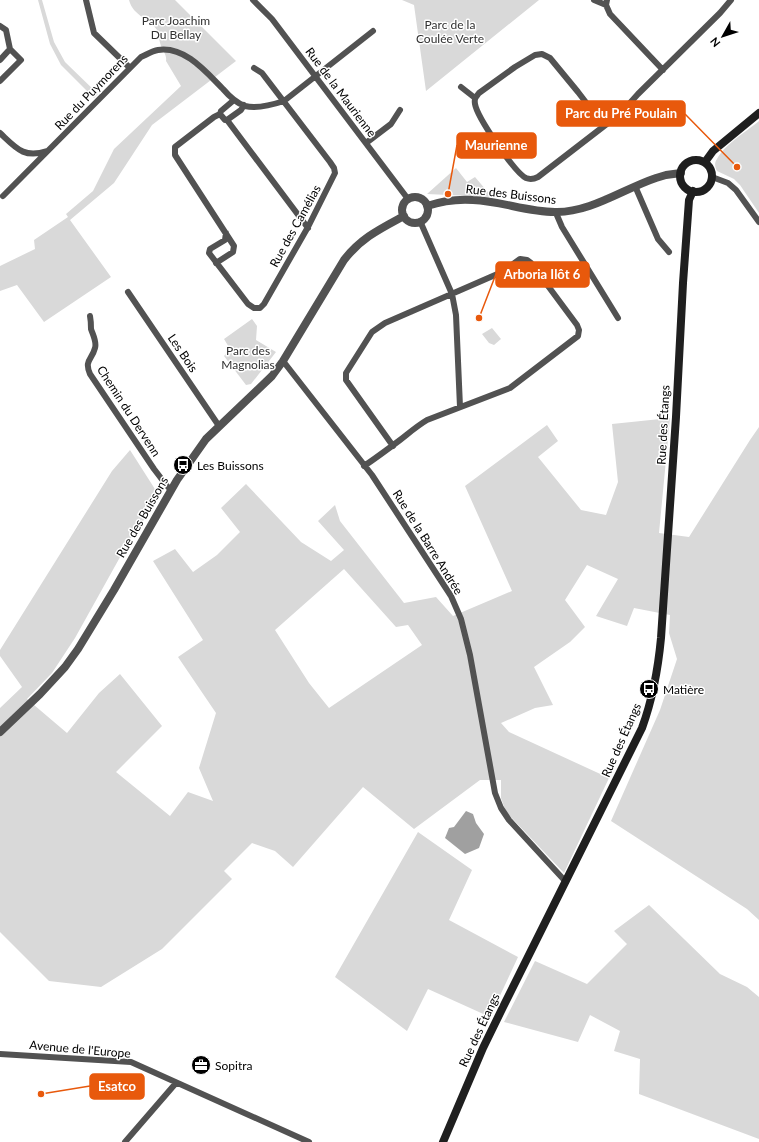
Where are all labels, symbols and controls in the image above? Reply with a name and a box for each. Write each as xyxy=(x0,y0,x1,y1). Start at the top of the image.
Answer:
park label: Parc Joachim Du Bellay xyxy=(142,13,210,42)
north arrow xyxy=(703,16,743,56)
park label: Parc de la Coulée Verte xyxy=(416,17,484,46)
text: N xyxy=(707,35,723,50)
street label: Rue de la Maurienne xyxy=(302,44,380,140)
street label: Rue du Puymorens xyxy=(51,51,131,133)
callout: Parc du Pré Poulain xyxy=(557,101,685,126)
text: Parc du Pré Poulain xyxy=(565,105,677,121)
callout: Maurienne xyxy=(457,133,536,158)
text: Maurienne xyxy=(465,137,527,153)
street label: Rue des Buissons xyxy=(465,181,557,207)
street label: Rue des Camélias xyxy=(266,182,324,270)
callout: Arboria Ilôt 6 xyxy=(496,262,589,287)
text: Arboria Ilôt 6 xyxy=(503,266,581,282)
street label: Les Bois xyxy=(165,331,201,375)
park label: Parc des Magnolias xyxy=(221,343,275,372)
street label: Chemin du Dervenn xyxy=(94,363,164,459)
street label: Rue des Étangs xyxy=(653,385,673,465)
bus stop icon: Les Buissons xyxy=(172,454,194,476)
place label: Les Buissons xyxy=(197,458,264,473)
street label: Rue des Buissons xyxy=(113,474,171,560)
street label: Rue de la Barre Andrée xyxy=(390,487,466,597)
bus stop icon: Matière xyxy=(638,678,660,700)
place label: Matière xyxy=(663,682,704,697)
street label: Rue des Étangs xyxy=(598,701,644,779)
street label: Rue des Étangs xyxy=(455,991,503,1069)
street label: Avenue de l'Europe xyxy=(29,1037,131,1061)
office icon: Sopitra xyxy=(190,1054,212,1076)
place label: Sopitra xyxy=(215,1058,252,1073)
callout: Esatco xyxy=(90,1074,144,1099)
text: Esatco xyxy=(98,1078,137,1094)

